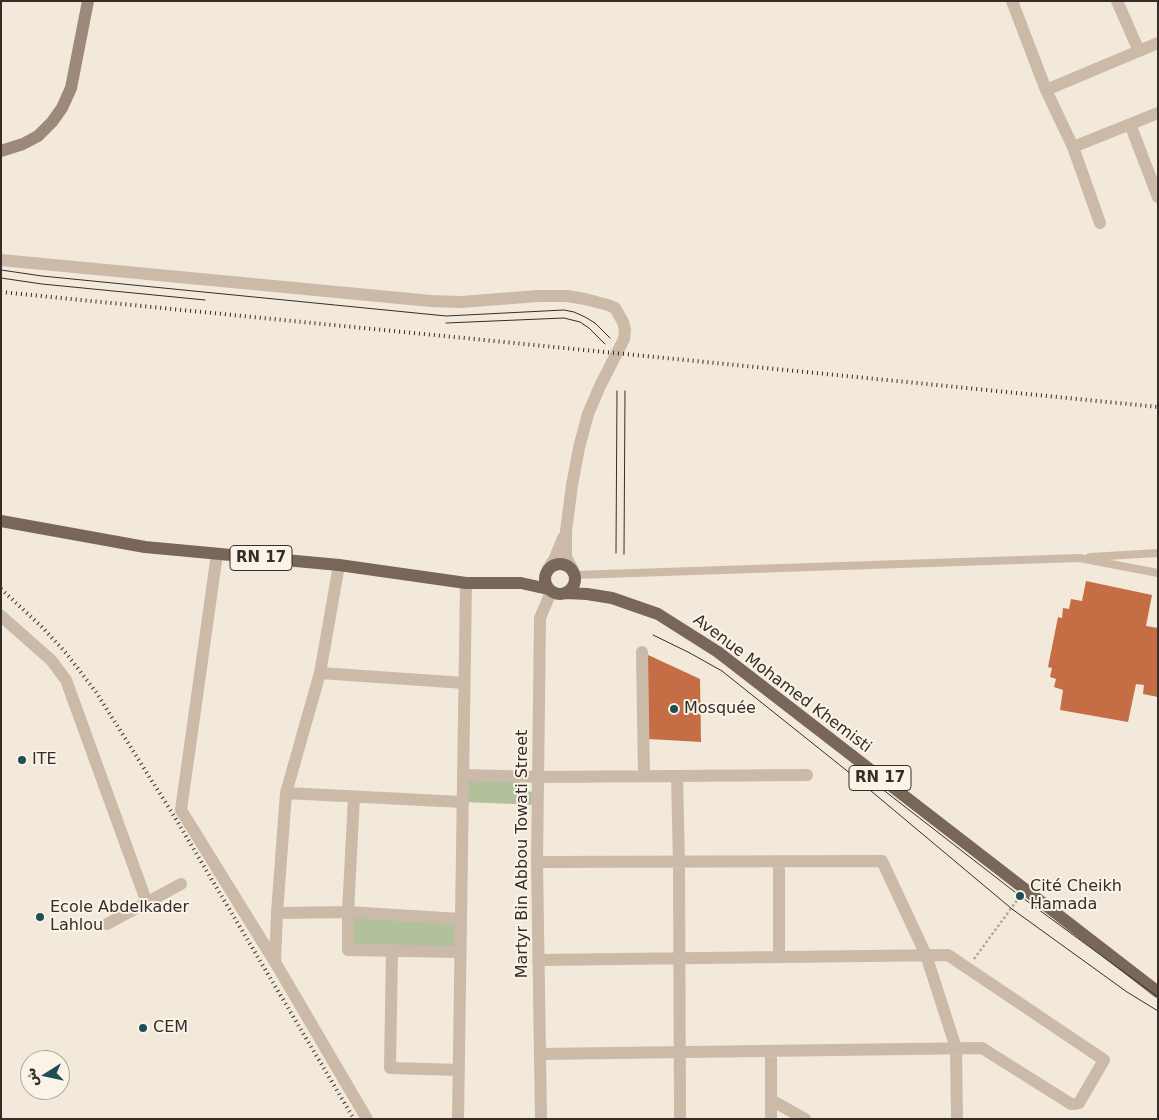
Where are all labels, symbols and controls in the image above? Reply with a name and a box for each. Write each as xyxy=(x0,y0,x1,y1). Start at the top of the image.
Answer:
road number: RN 17 xyxy=(230,546,292,570)
street label: Avenue Mohamed Khemisti xyxy=(689,611,875,757)
place label: Mosquée xyxy=(684,699,756,719)
marker: Mosquée xyxy=(668,703,680,715)
street label: Martyr Bin Abbou Towati Street xyxy=(513,730,533,978)
place label: ITE xyxy=(32,750,57,770)
marker: ITE xyxy=(16,754,28,766)
road number: RN 17 xyxy=(849,766,911,790)
place label: Cité Cheikh Hamada xyxy=(1030,877,1122,915)
marker: Cité Cheikh Hamada xyxy=(1014,890,1026,902)
place label: Ecole Abdelkader Lahlou xyxy=(50,898,189,936)
marker: Ecole Abdelkader Lahlou xyxy=(34,911,46,923)
place label: CEM xyxy=(153,1018,188,1038)
marker: CEM xyxy=(137,1022,149,1034)
north arrow xyxy=(20,1050,70,1100)
text: ش xyxy=(22,1067,41,1088)

